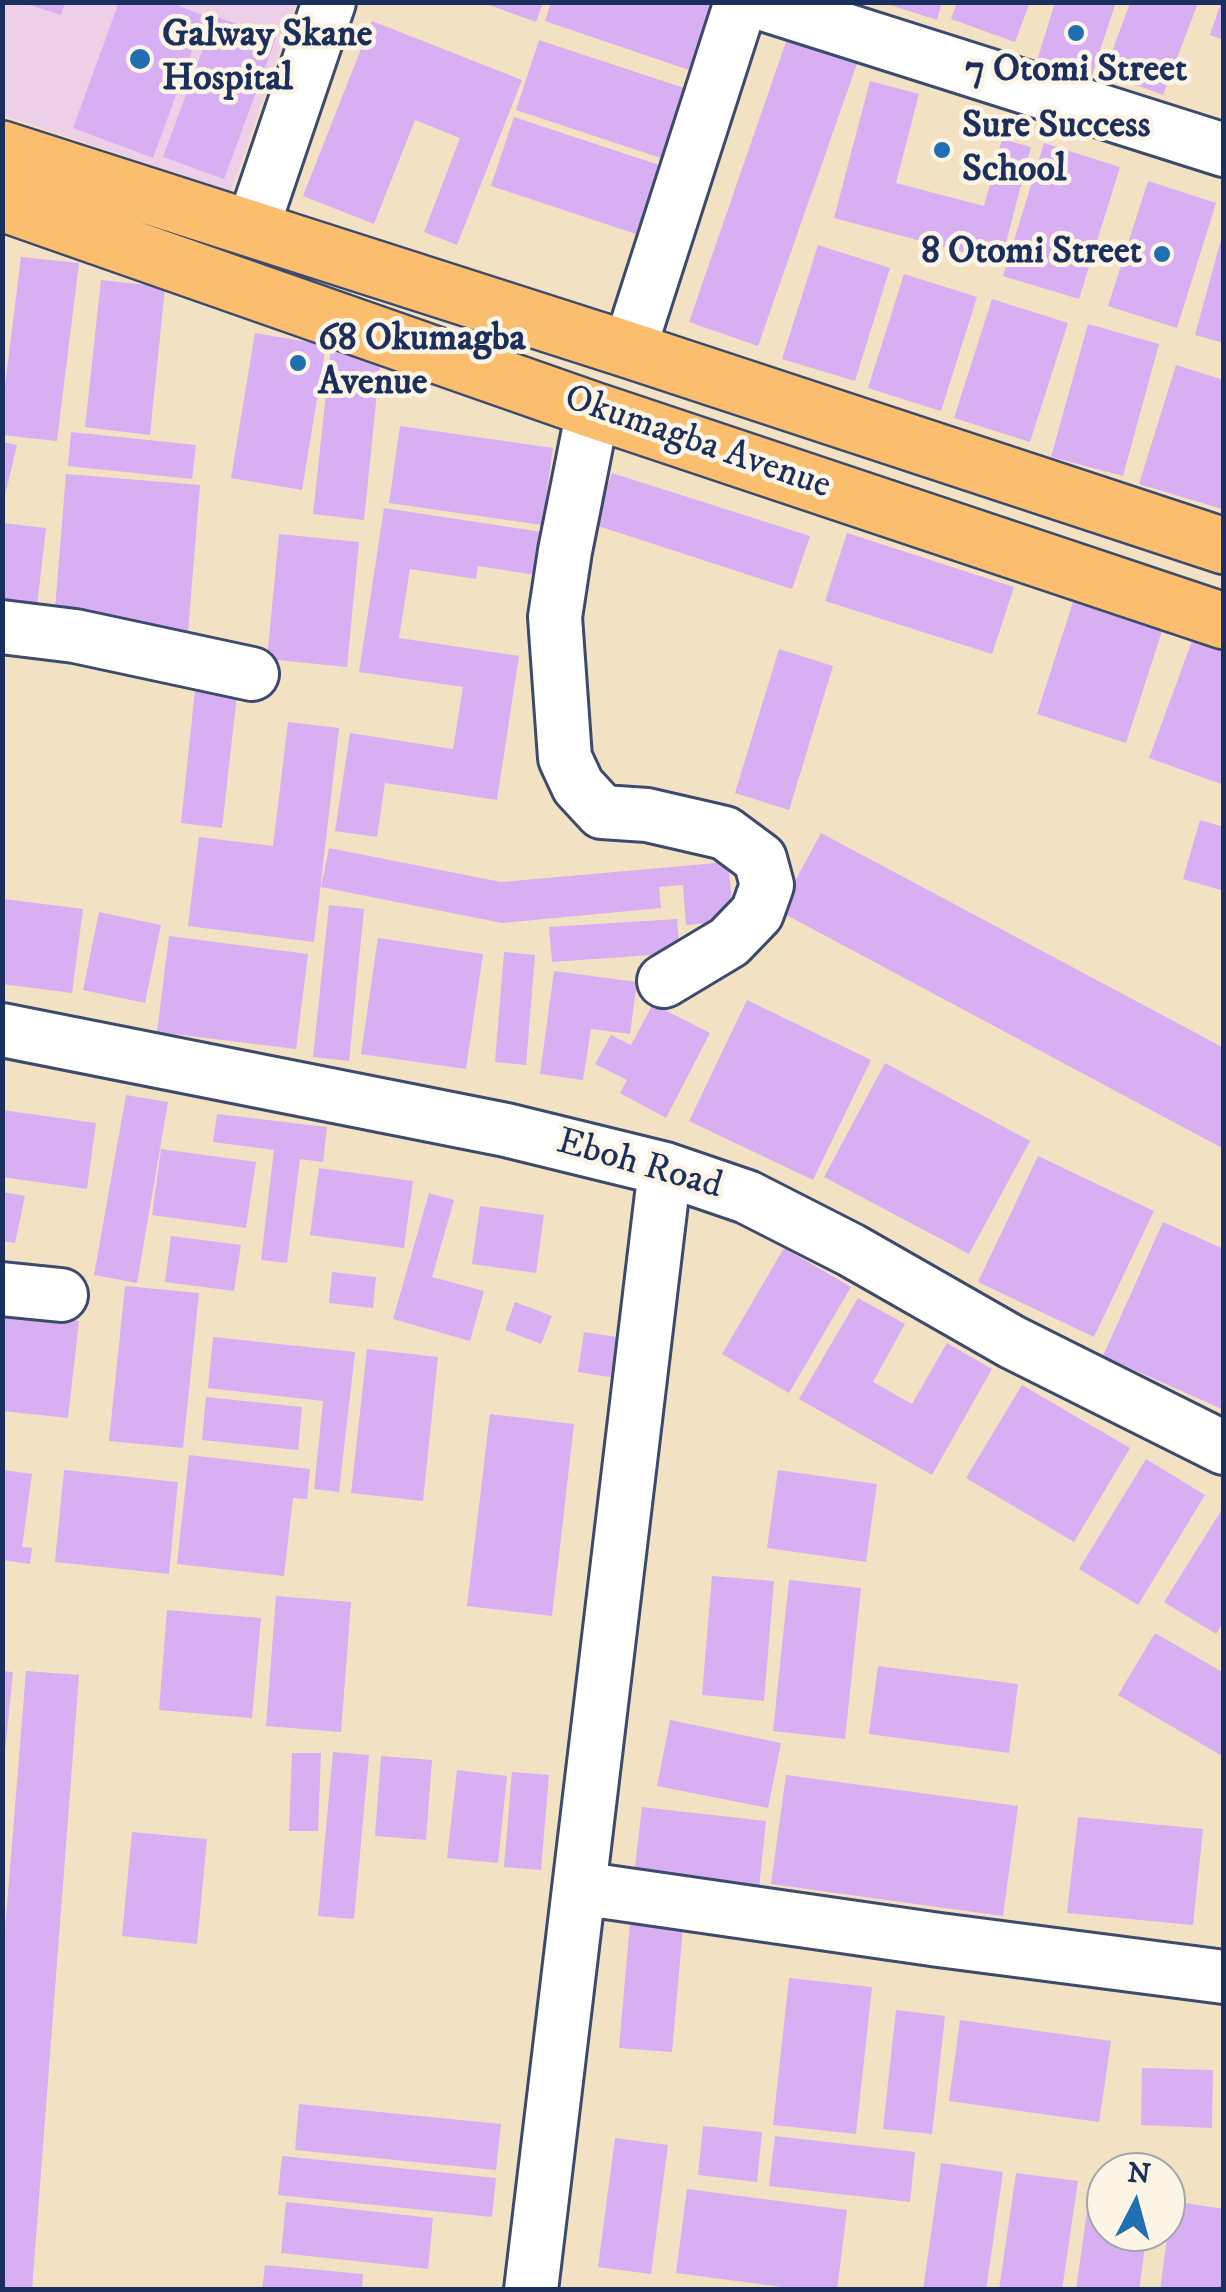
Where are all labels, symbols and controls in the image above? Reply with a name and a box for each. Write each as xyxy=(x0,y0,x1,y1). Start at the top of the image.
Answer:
place label: Galway Skane Hospital xyxy=(162,14,373,103)
marker: 7 Otomi Street xyxy=(1065,22,1087,44)
marker: Galway Skane Hospital xyxy=(127,46,153,72)
place label: 7 Otomi Street xyxy=(965,49,1187,95)
place label: Sure Success School xyxy=(962,105,1150,194)
marker: Sure Success School xyxy=(931,139,953,161)
place label: 8 Otomi Street xyxy=(921,231,1142,277)
marker: 8 Otomi Street xyxy=(1151,243,1173,265)
place label: 68 Okumagba Avenue xyxy=(318,318,526,408)
marker: 68 Okumagba Avenue xyxy=(287,352,309,374)
street label: Okumagba Avenue xyxy=(558,377,836,511)
street label: Eboh Road xyxy=(551,1121,727,1211)
north arrow xyxy=(1086,2152,1186,2252)
text: N xyxy=(1126,2155,1152,2192)

